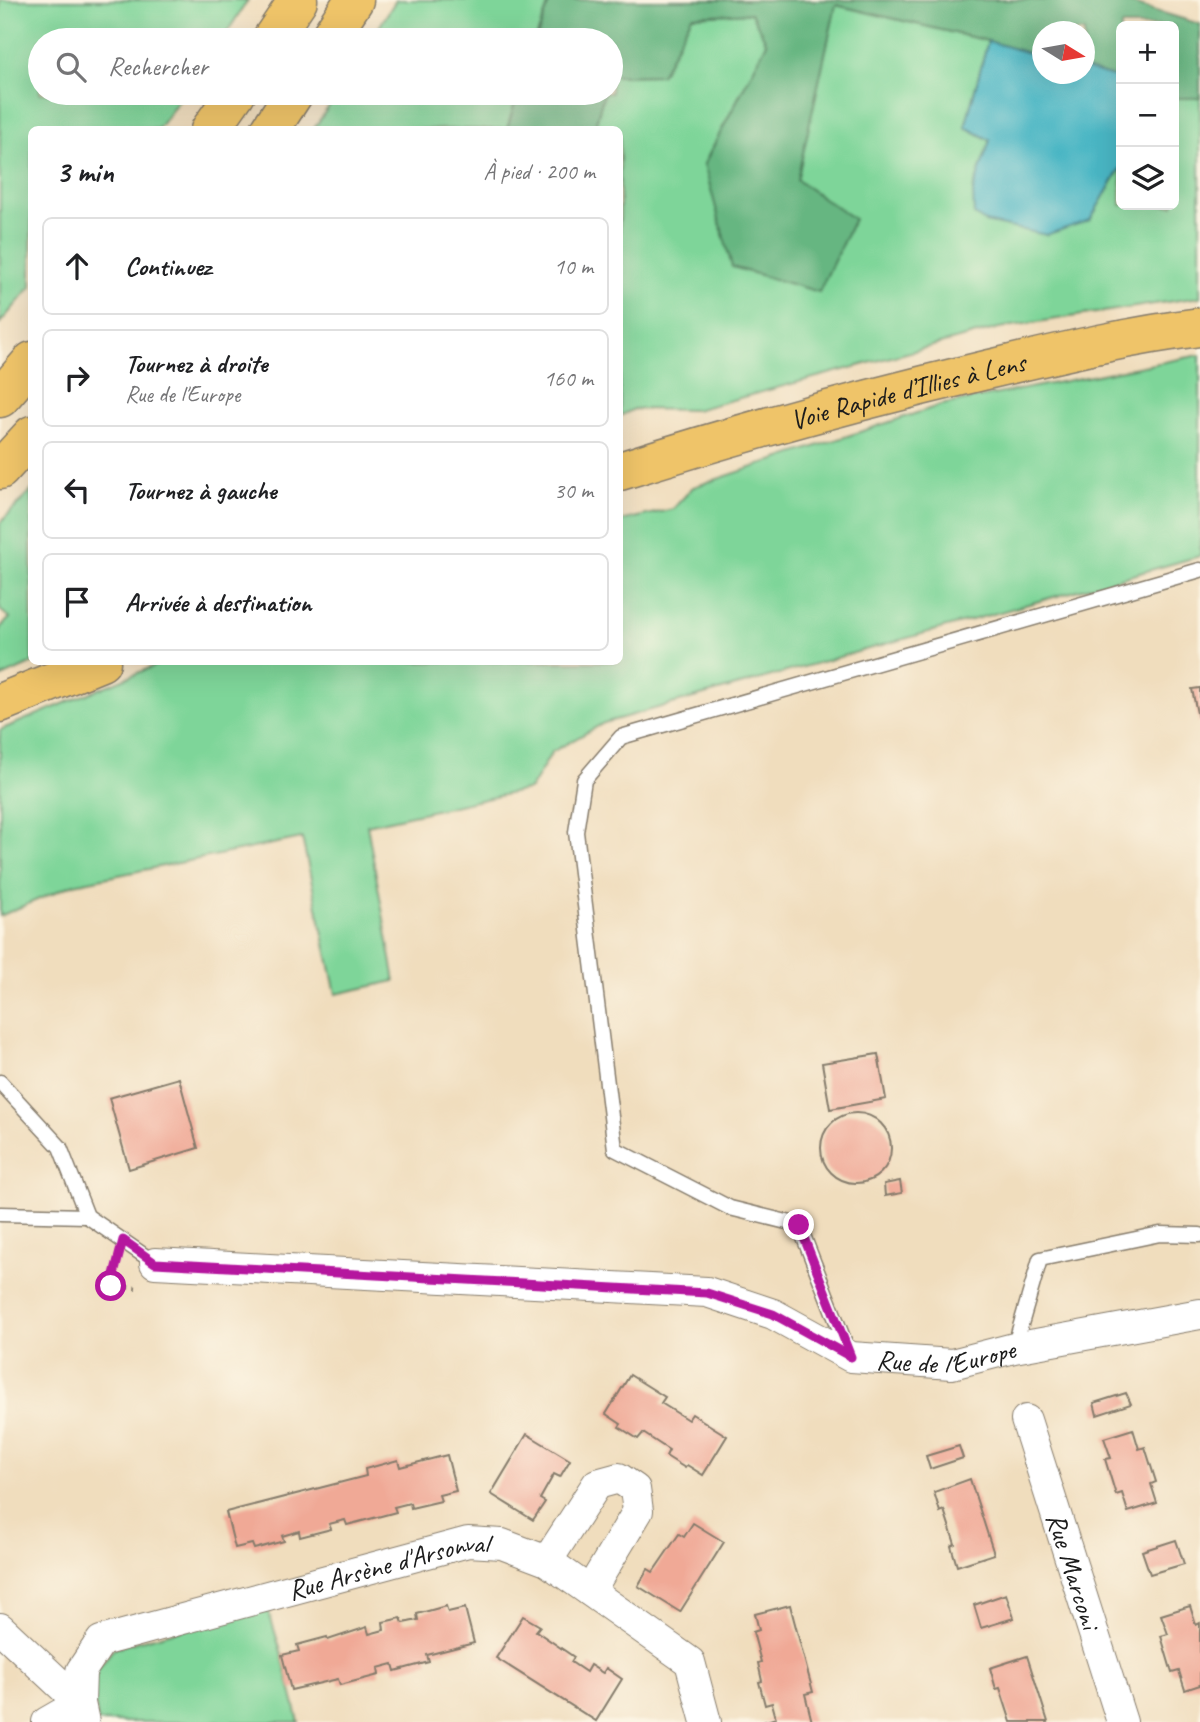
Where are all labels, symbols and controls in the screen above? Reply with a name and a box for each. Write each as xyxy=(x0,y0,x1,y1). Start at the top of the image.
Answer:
north arrow xyxy=(1032,21,1095,84)
map controls xyxy=(1116,21,1179,210)
button: + xyxy=(1116,21,1179,84)
search box xyxy=(28,28,623,105)
icon: search xyxy=(52,48,90,86)
text: Rechercher xyxy=(108,50,208,83)
button: − xyxy=(1116,84,1179,147)
button: layers xyxy=(1116,147,1179,210)
text: 3 min xyxy=(56,153,113,191)
text: À pied · 200 m xyxy=(483,157,595,186)
icon: ahead xyxy=(58,247,96,285)
text: Continuez xyxy=(125,250,211,283)
text: 10 m xyxy=(554,252,593,281)
street label: Voie Rapide d’Illies à Lens xyxy=(786,343,1031,437)
text: Tournez à droite xyxy=(125,347,267,380)
icon: right xyxy=(58,359,96,397)
text: 160 m xyxy=(544,364,593,393)
text: Rue de l'Europe xyxy=(125,380,240,409)
icon: left xyxy=(58,471,96,509)
text: Tournez à gauche xyxy=(125,474,276,507)
text: 30 m xyxy=(554,476,593,505)
icon: arrive xyxy=(58,583,96,621)
text: Arrivée à destination xyxy=(125,586,311,619)
route end xyxy=(783,1209,814,1240)
route start xyxy=(95,1270,126,1301)
street label: Rue de l'Europe xyxy=(875,1330,1021,1382)
street label: Rue Marconi xyxy=(1039,1508,1110,1637)
street label: Rue Arsène d'Arsonval xyxy=(284,1524,495,1607)

